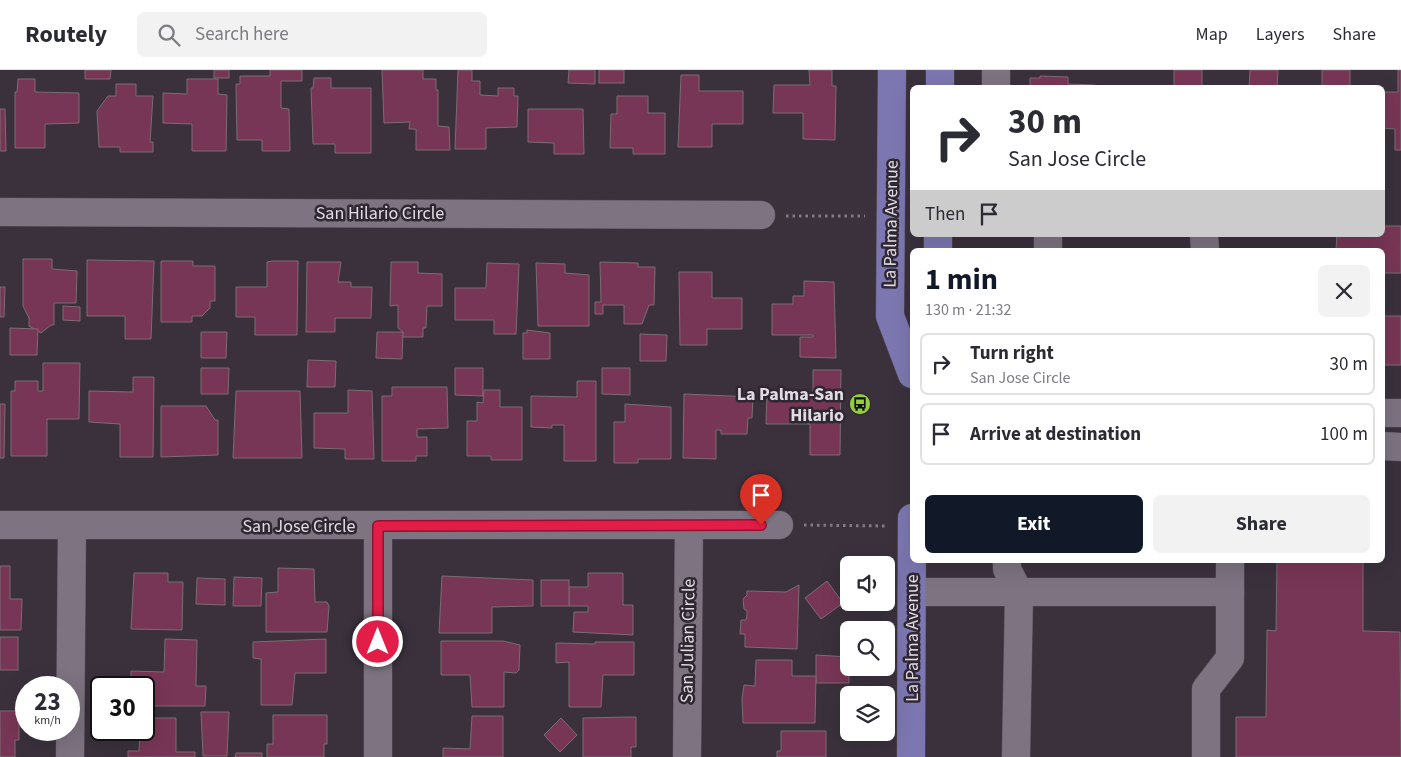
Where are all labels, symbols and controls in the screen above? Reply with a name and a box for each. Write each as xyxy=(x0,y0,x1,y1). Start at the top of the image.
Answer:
search box xyxy=(137,12,487,57)
text: Routely xyxy=(25,17,107,52)
icon: search xyxy=(155,21,183,49)
text: Search here xyxy=(195,21,289,48)
text: Map xyxy=(1196,22,1228,47)
text: Layers xyxy=(1256,22,1305,47)
text: Share xyxy=(1333,22,1376,47)
text: 30 m xyxy=(1008,97,1082,147)
icon: right xyxy=(925,105,990,170)
text: San Jose Circle xyxy=(1008,143,1146,175)
street label: La Palma Avenue xyxy=(877,160,905,288)
icon: arrive xyxy=(975,200,1003,228)
street label: San Hilario Circle xyxy=(316,201,444,226)
text: Then xyxy=(925,201,965,228)
text: 1 min xyxy=(925,258,998,301)
button: close xyxy=(1318,265,1370,317)
text: 130 m · 21:32 xyxy=(925,299,1012,321)
text: Turn right xyxy=(970,340,1054,367)
icon: right xyxy=(927,350,955,378)
text: 30 m xyxy=(1330,351,1368,378)
text: San Jose Circle xyxy=(970,367,1070,389)
place label: La Palma-San Hilario xyxy=(737,382,844,428)
bus stop icon: La Palma-San Hilario xyxy=(848,392,872,416)
icon: arrive xyxy=(927,420,955,448)
text: Arrive at destination xyxy=(970,421,1141,448)
text: 100 m xyxy=(1320,421,1368,448)
pin xyxy=(740,474,782,525)
icon: arrive xyxy=(747,481,775,509)
button: Exit xyxy=(925,495,1143,553)
button: Share xyxy=(1153,495,1370,553)
street label: San Jose Circle xyxy=(242,514,356,539)
map controls xyxy=(840,556,895,741)
button: sound xyxy=(840,556,895,611)
street label: La Palma Avenue xyxy=(900,574,925,702)
street label: San Julian Circle xyxy=(674,578,702,703)
position arrow xyxy=(351,615,403,667)
button: search xyxy=(840,621,895,676)
speed limit sign: 30 xyxy=(90,676,155,741)
text: 23 xyxy=(34,684,61,720)
button: layers xyxy=(840,686,895,741)
text: km/h xyxy=(34,712,61,729)

